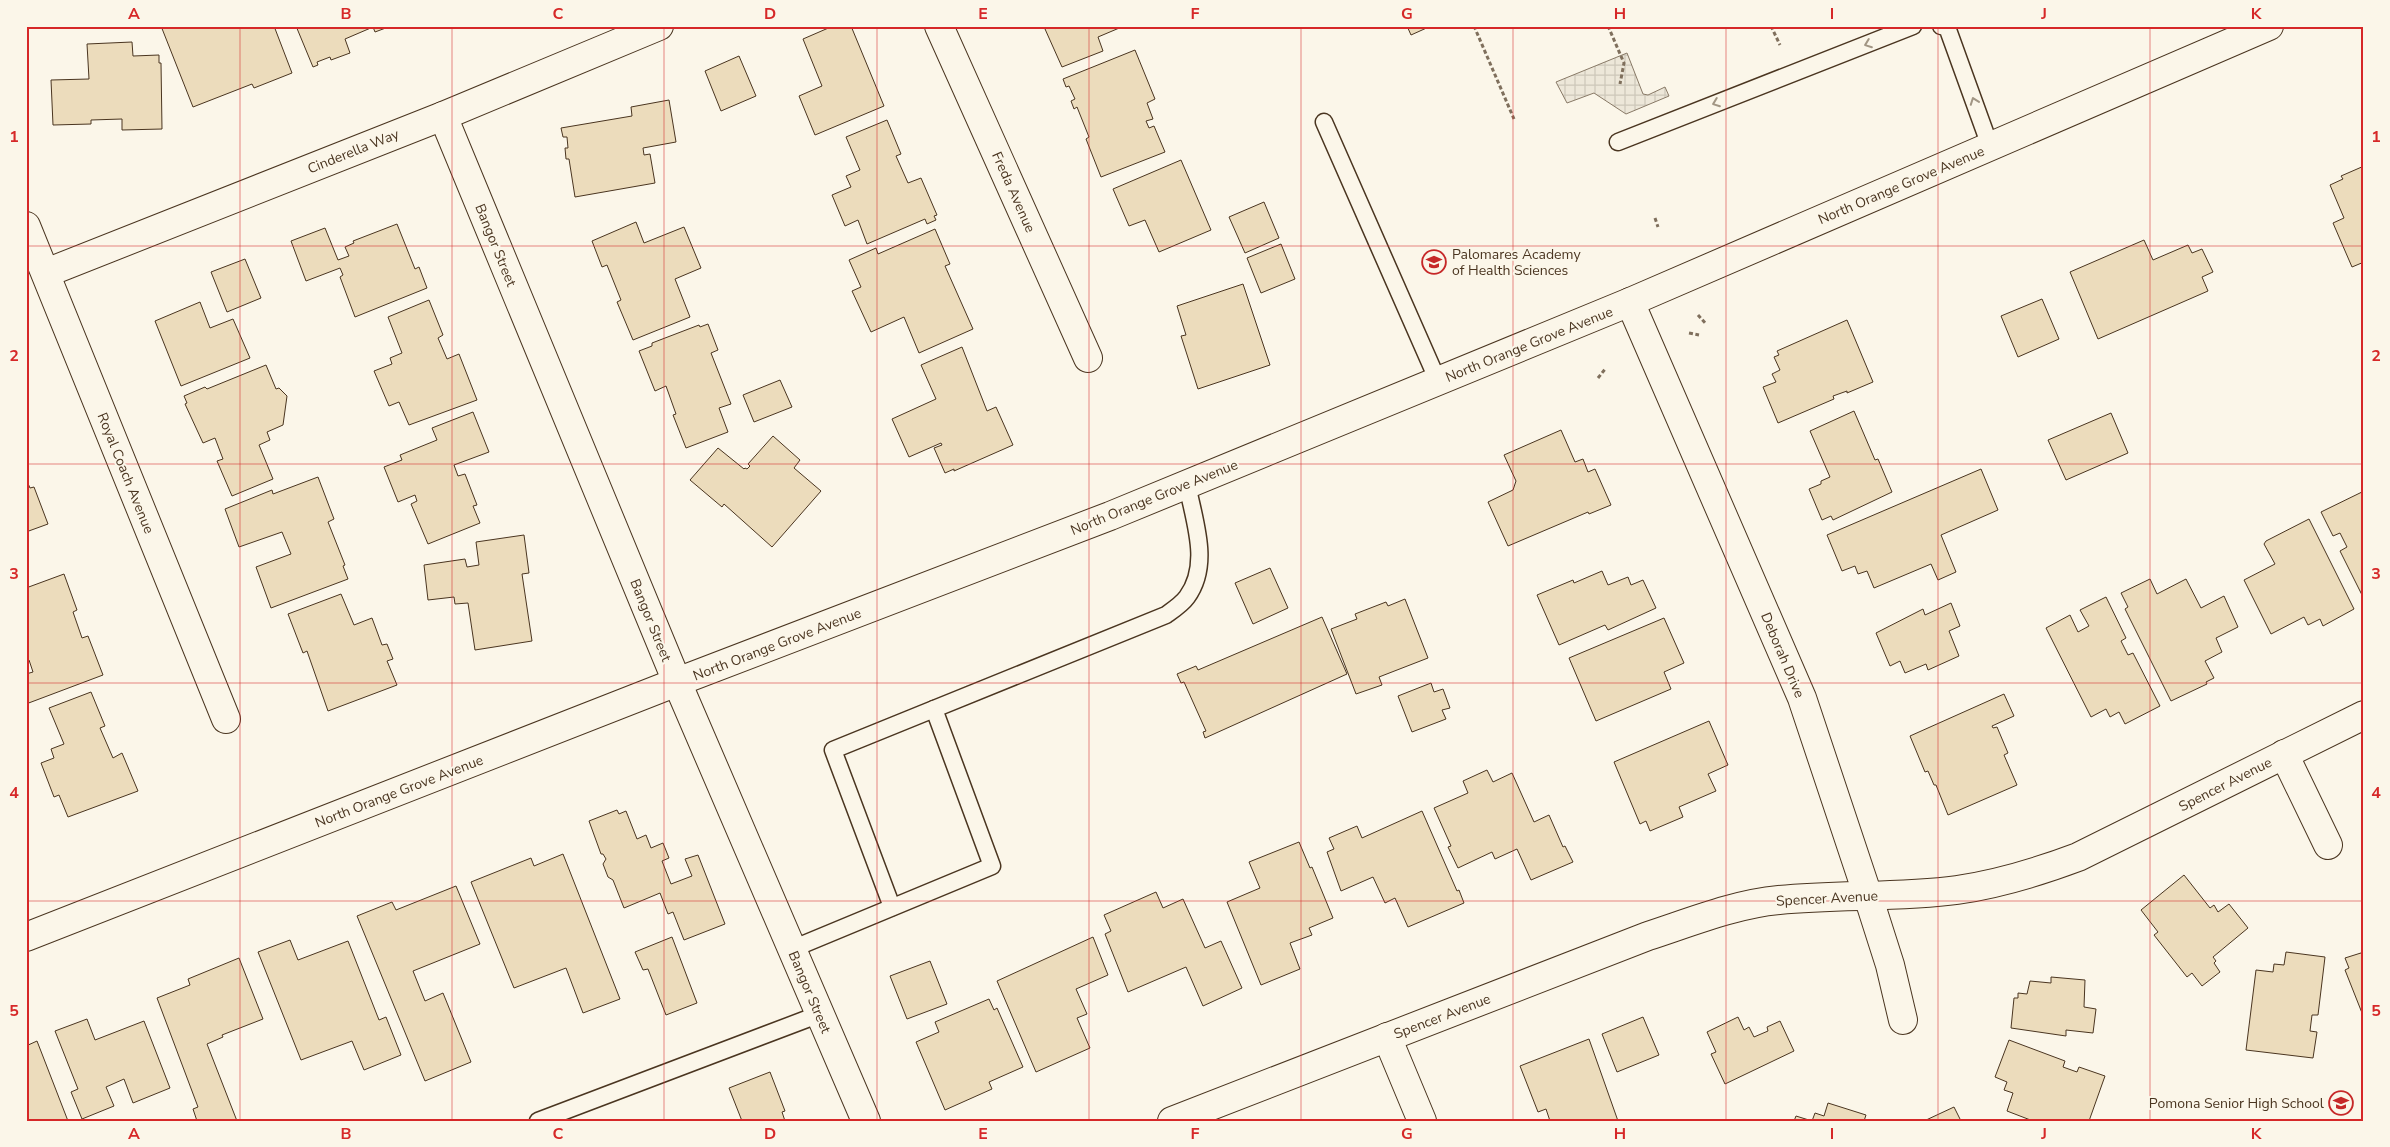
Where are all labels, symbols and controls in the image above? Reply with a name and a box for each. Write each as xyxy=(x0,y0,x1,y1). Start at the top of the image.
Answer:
text: A xyxy=(128,3,140,25)
text: B xyxy=(340,3,352,25)
text: C xyxy=(553,3,564,25)
text: D xyxy=(764,3,776,25)
text: E xyxy=(978,3,988,25)
text: F xyxy=(1191,3,1200,25)
text: G xyxy=(1401,3,1413,25)
text: H xyxy=(1614,3,1626,25)
text: I xyxy=(1830,3,1834,25)
text: J xyxy=(2040,3,2047,25)
text: K xyxy=(2251,3,2263,25)
one-way arrow xyxy=(1864,38,1873,48)
one-way arrow xyxy=(1713,97,1721,107)
one-way arrow xyxy=(1970,97,1980,105)
street label: Cinderella Way xyxy=(305,124,402,178)
text: 1 xyxy=(9,126,19,148)
text: 1 xyxy=(2371,126,2381,148)
street label: North Orange Grove Avenue xyxy=(1815,142,1987,229)
street label: Freda Avenue xyxy=(987,149,1040,236)
street label: Bangor Street xyxy=(470,201,521,289)
place label: Palomares Academy of Health Sciences xyxy=(1452,245,1581,280)
school or university icon: Palomares Academy of Health Sciences xyxy=(1421,249,1447,275)
street label: North Orange Grove Avenue xyxy=(1443,302,1616,387)
text: 2 xyxy=(9,345,19,367)
text: 2 xyxy=(2371,345,2381,367)
street label: Royal Coach Avenue xyxy=(93,410,158,537)
street label: North Orange Grove Avenue xyxy=(1068,455,1241,540)
text: 3 xyxy=(9,563,19,585)
text: 3 xyxy=(2371,563,2381,585)
street label: Bangor Street xyxy=(625,576,676,664)
street label: North Orange Grove Avenue xyxy=(690,604,864,685)
street label: Deborah Drive xyxy=(1756,610,1809,701)
street label: North Orange Grove Avenue xyxy=(312,751,486,832)
street label: Spencer Avenue xyxy=(2175,753,2275,816)
text: 4 xyxy=(9,782,19,804)
text: 4 xyxy=(2371,782,2381,804)
street label: Spencer Avenue xyxy=(1775,886,1879,911)
street label: Bangor Street xyxy=(784,948,835,1036)
street label: Spencer Avenue xyxy=(1391,989,1493,1044)
text: 5 xyxy=(9,1000,19,1022)
text: 5 xyxy=(2371,1000,2381,1022)
school or university icon: Pomona Senior High School xyxy=(2328,1090,2354,1116)
place label: Pomona Senior High School xyxy=(2149,1094,2325,1113)
text: A xyxy=(128,1123,140,1145)
text: B xyxy=(340,1123,352,1145)
text: C xyxy=(553,1123,564,1145)
text: D xyxy=(764,1123,776,1145)
text: E xyxy=(978,1123,988,1145)
text: F xyxy=(1191,1123,1200,1145)
text: G xyxy=(1401,1123,1413,1145)
text: H xyxy=(1614,1123,1626,1145)
text: I xyxy=(1830,1123,1834,1145)
text: J xyxy=(2040,1123,2047,1145)
text: K xyxy=(2251,1123,2263,1145)

